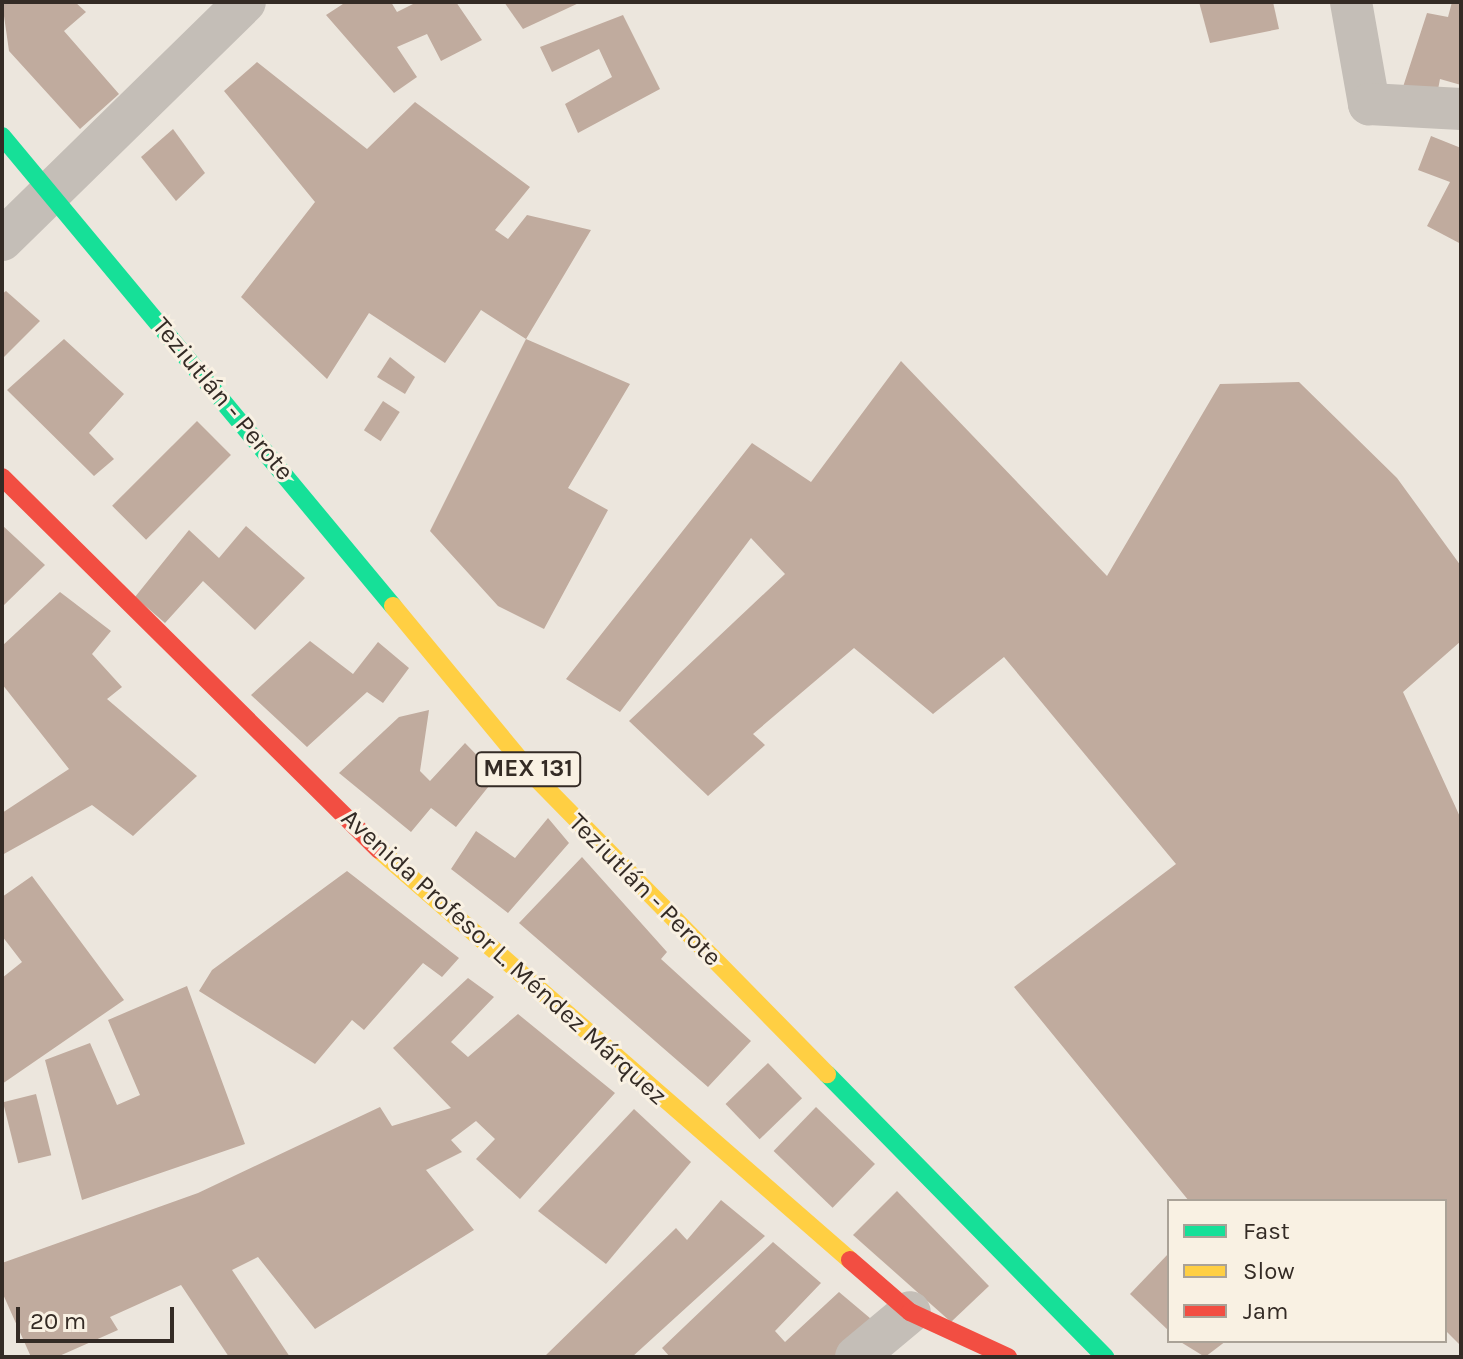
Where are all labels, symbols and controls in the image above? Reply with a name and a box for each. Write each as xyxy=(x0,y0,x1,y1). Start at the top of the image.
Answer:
street label: Teziutlán - Perote xyxy=(146,311,300,487)
road number: MEX 131 xyxy=(474,749,582,789)
street label: Avenida Profesor L. Méndez Márquez xyxy=(335,802,673,1112)
street label: Teziutlán - Perote xyxy=(562,807,728,973)
legend xyxy=(1167,1199,1447,1343)
text: Fast xyxy=(1243,1217,1290,1245)
text: Slow xyxy=(1243,1257,1295,1285)
scale bar xyxy=(20,1291,178,1341)
text: Jam xyxy=(1243,1297,1288,1325)
text: 20 m xyxy=(30,1307,86,1335)

